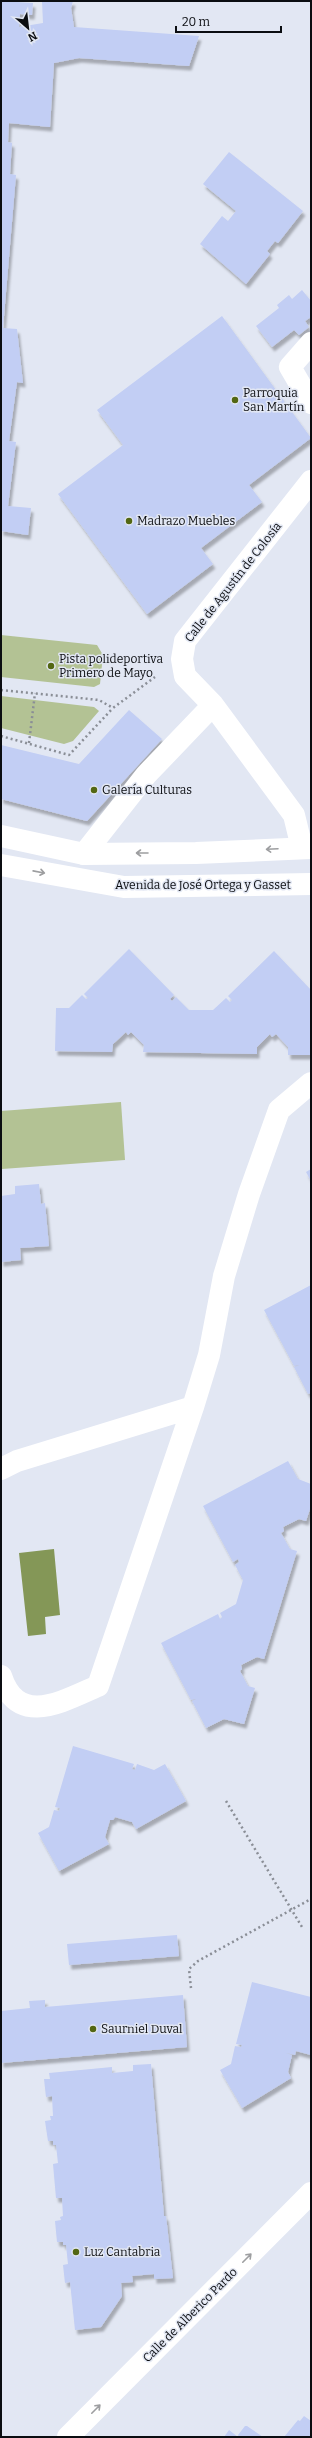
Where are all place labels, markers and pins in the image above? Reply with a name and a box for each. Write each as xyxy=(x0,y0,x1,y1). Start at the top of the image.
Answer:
place label: Parroquia San Martín xyxy=(243,386,305,414)
marker: Parroquia San Martín xyxy=(230,395,240,405)
place label: Madrazo Muebles xyxy=(137,514,235,528)
marker: Madrazo Muebles xyxy=(124,516,134,526)
place label: Pista polideportiva Primero de Mayo xyxy=(59,652,163,680)
marker: Pista polideportiva Primero de Mayo xyxy=(46,661,56,671)
place label: Galería Culturas xyxy=(102,783,192,797)
marker: Galería Culturas xyxy=(89,785,99,795)
place label: Saurniel Duval xyxy=(101,2022,183,2036)
marker: Saurniel Duval xyxy=(88,2024,98,2034)
place label: Luz Cantabria xyxy=(84,2245,161,2259)
marker: Luz Cantabria xyxy=(71,2247,81,2257)

